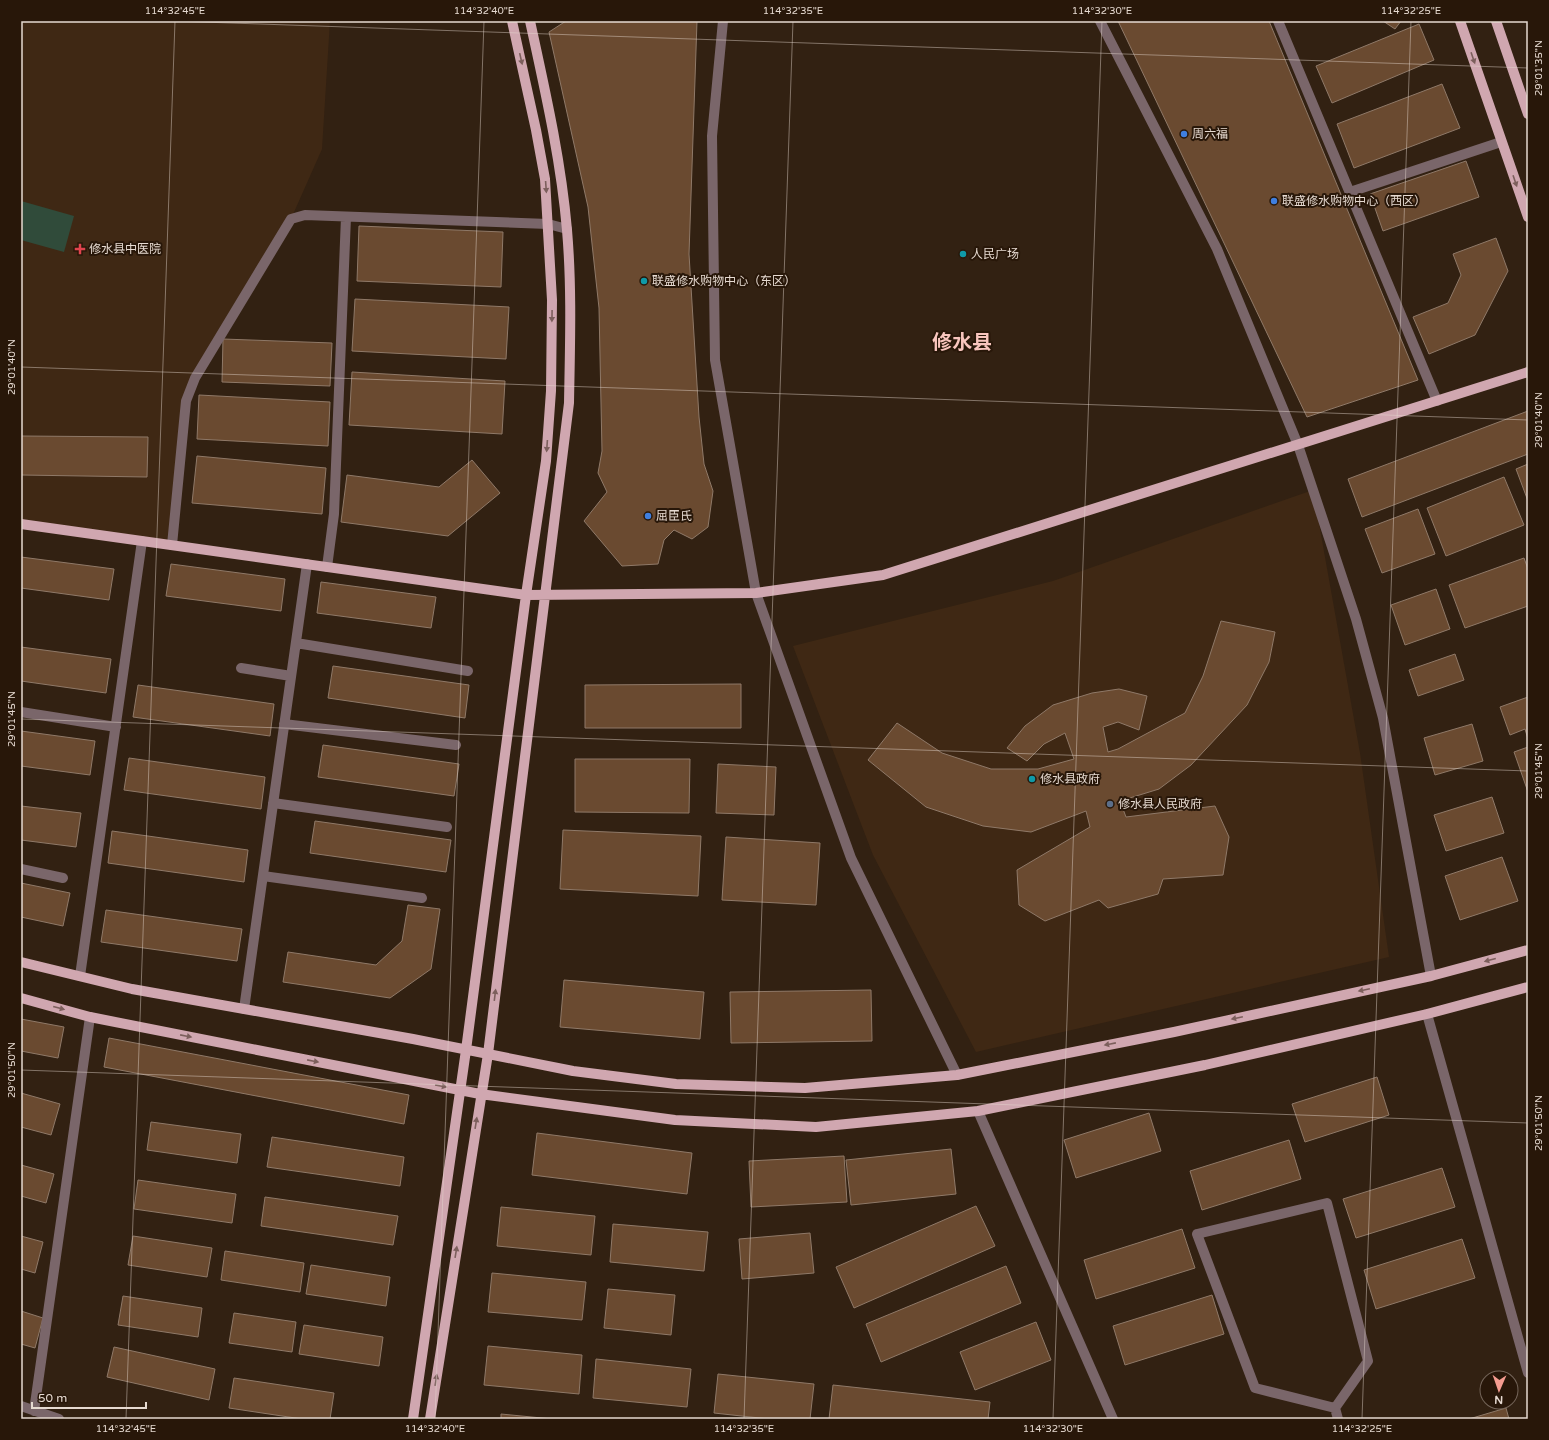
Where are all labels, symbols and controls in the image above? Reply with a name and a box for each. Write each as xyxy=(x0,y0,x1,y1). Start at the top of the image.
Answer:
text: 114°32'45"E xyxy=(145,5,205,17)
text: 114°32'40"E xyxy=(454,5,514,17)
text: 114°32'35"E xyxy=(763,5,823,17)
text: 114°32'30"E xyxy=(1072,5,1132,17)
text: 114°32'25"E xyxy=(1381,5,1441,17)
text: 29°01'35"N xyxy=(1533,40,1545,96)
one-way arrow xyxy=(1470,52,1476,64)
one-way arrow xyxy=(518,53,524,65)
place label: 周六福 xyxy=(1192,127,1228,141)
marker: 周六福 xyxy=(1179,129,1189,139)
one-way arrow xyxy=(1512,175,1518,187)
one-way arrow xyxy=(542,181,549,193)
place label: 联盛修水购物中心（西区） xyxy=(1282,194,1426,208)
marker: 联盛修水购物中心（西区） xyxy=(1269,196,1279,206)
place label: 修水县中医院 xyxy=(89,242,161,256)
marker: 修水县中医院 xyxy=(74,243,86,255)
place label: 人民广场 xyxy=(971,247,1019,261)
marker: 人民广场 xyxy=(958,249,968,259)
place label: 联盛修水购物中心（东区） xyxy=(652,274,796,288)
marker: 联盛修水购物中心（东区） xyxy=(639,276,649,286)
one-way arrow xyxy=(549,310,555,323)
district label: 修水县 xyxy=(932,331,992,355)
text: 29°01'40"N xyxy=(6,339,18,395)
text: 29°01'40"N xyxy=(1533,392,1545,448)
one-way arrow xyxy=(544,440,551,452)
place label: 屈臣氏 xyxy=(656,509,692,523)
marker: 屈臣氏 xyxy=(643,511,653,521)
text: 29°01'45"N xyxy=(6,691,18,747)
text: 29°01'45"N xyxy=(1533,743,1545,799)
place label: 修水县政府 xyxy=(1040,772,1100,786)
marker: 修水县政府 xyxy=(1027,774,1037,784)
place label: 修水县人民政府 xyxy=(1118,797,1202,811)
marker: 修水县人民政府 xyxy=(1105,799,1115,809)
one-way arrow xyxy=(1484,957,1496,963)
one-way arrow xyxy=(1358,988,1370,994)
one-way arrow xyxy=(492,989,498,1001)
one-way arrow xyxy=(52,1006,65,1012)
one-way arrow xyxy=(1231,1015,1243,1021)
one-way arrow xyxy=(180,1033,192,1039)
text: 29°01'50"N xyxy=(6,1042,18,1098)
one-way arrow xyxy=(1104,1042,1116,1048)
one-way arrow xyxy=(307,1058,319,1064)
one-way arrow xyxy=(435,1083,447,1089)
text: 29°01'50"N xyxy=(1533,1095,1545,1151)
one-way arrow xyxy=(473,1117,479,1130)
one-way arrow xyxy=(453,1246,459,1258)
north arrow xyxy=(1479,1370,1519,1410)
one-way arrow xyxy=(433,1374,439,1387)
scale bar xyxy=(32,1384,146,1410)
text: 50 m xyxy=(38,1391,67,1405)
text: N xyxy=(1494,1393,1503,1406)
text: 114°32'45"E xyxy=(96,1423,156,1435)
text: 114°32'40"E xyxy=(405,1423,465,1435)
text: 114°32'35"E xyxy=(714,1423,774,1435)
text: 114°32'30"E xyxy=(1023,1423,1083,1435)
text: 114°32'25"E xyxy=(1332,1423,1392,1435)

